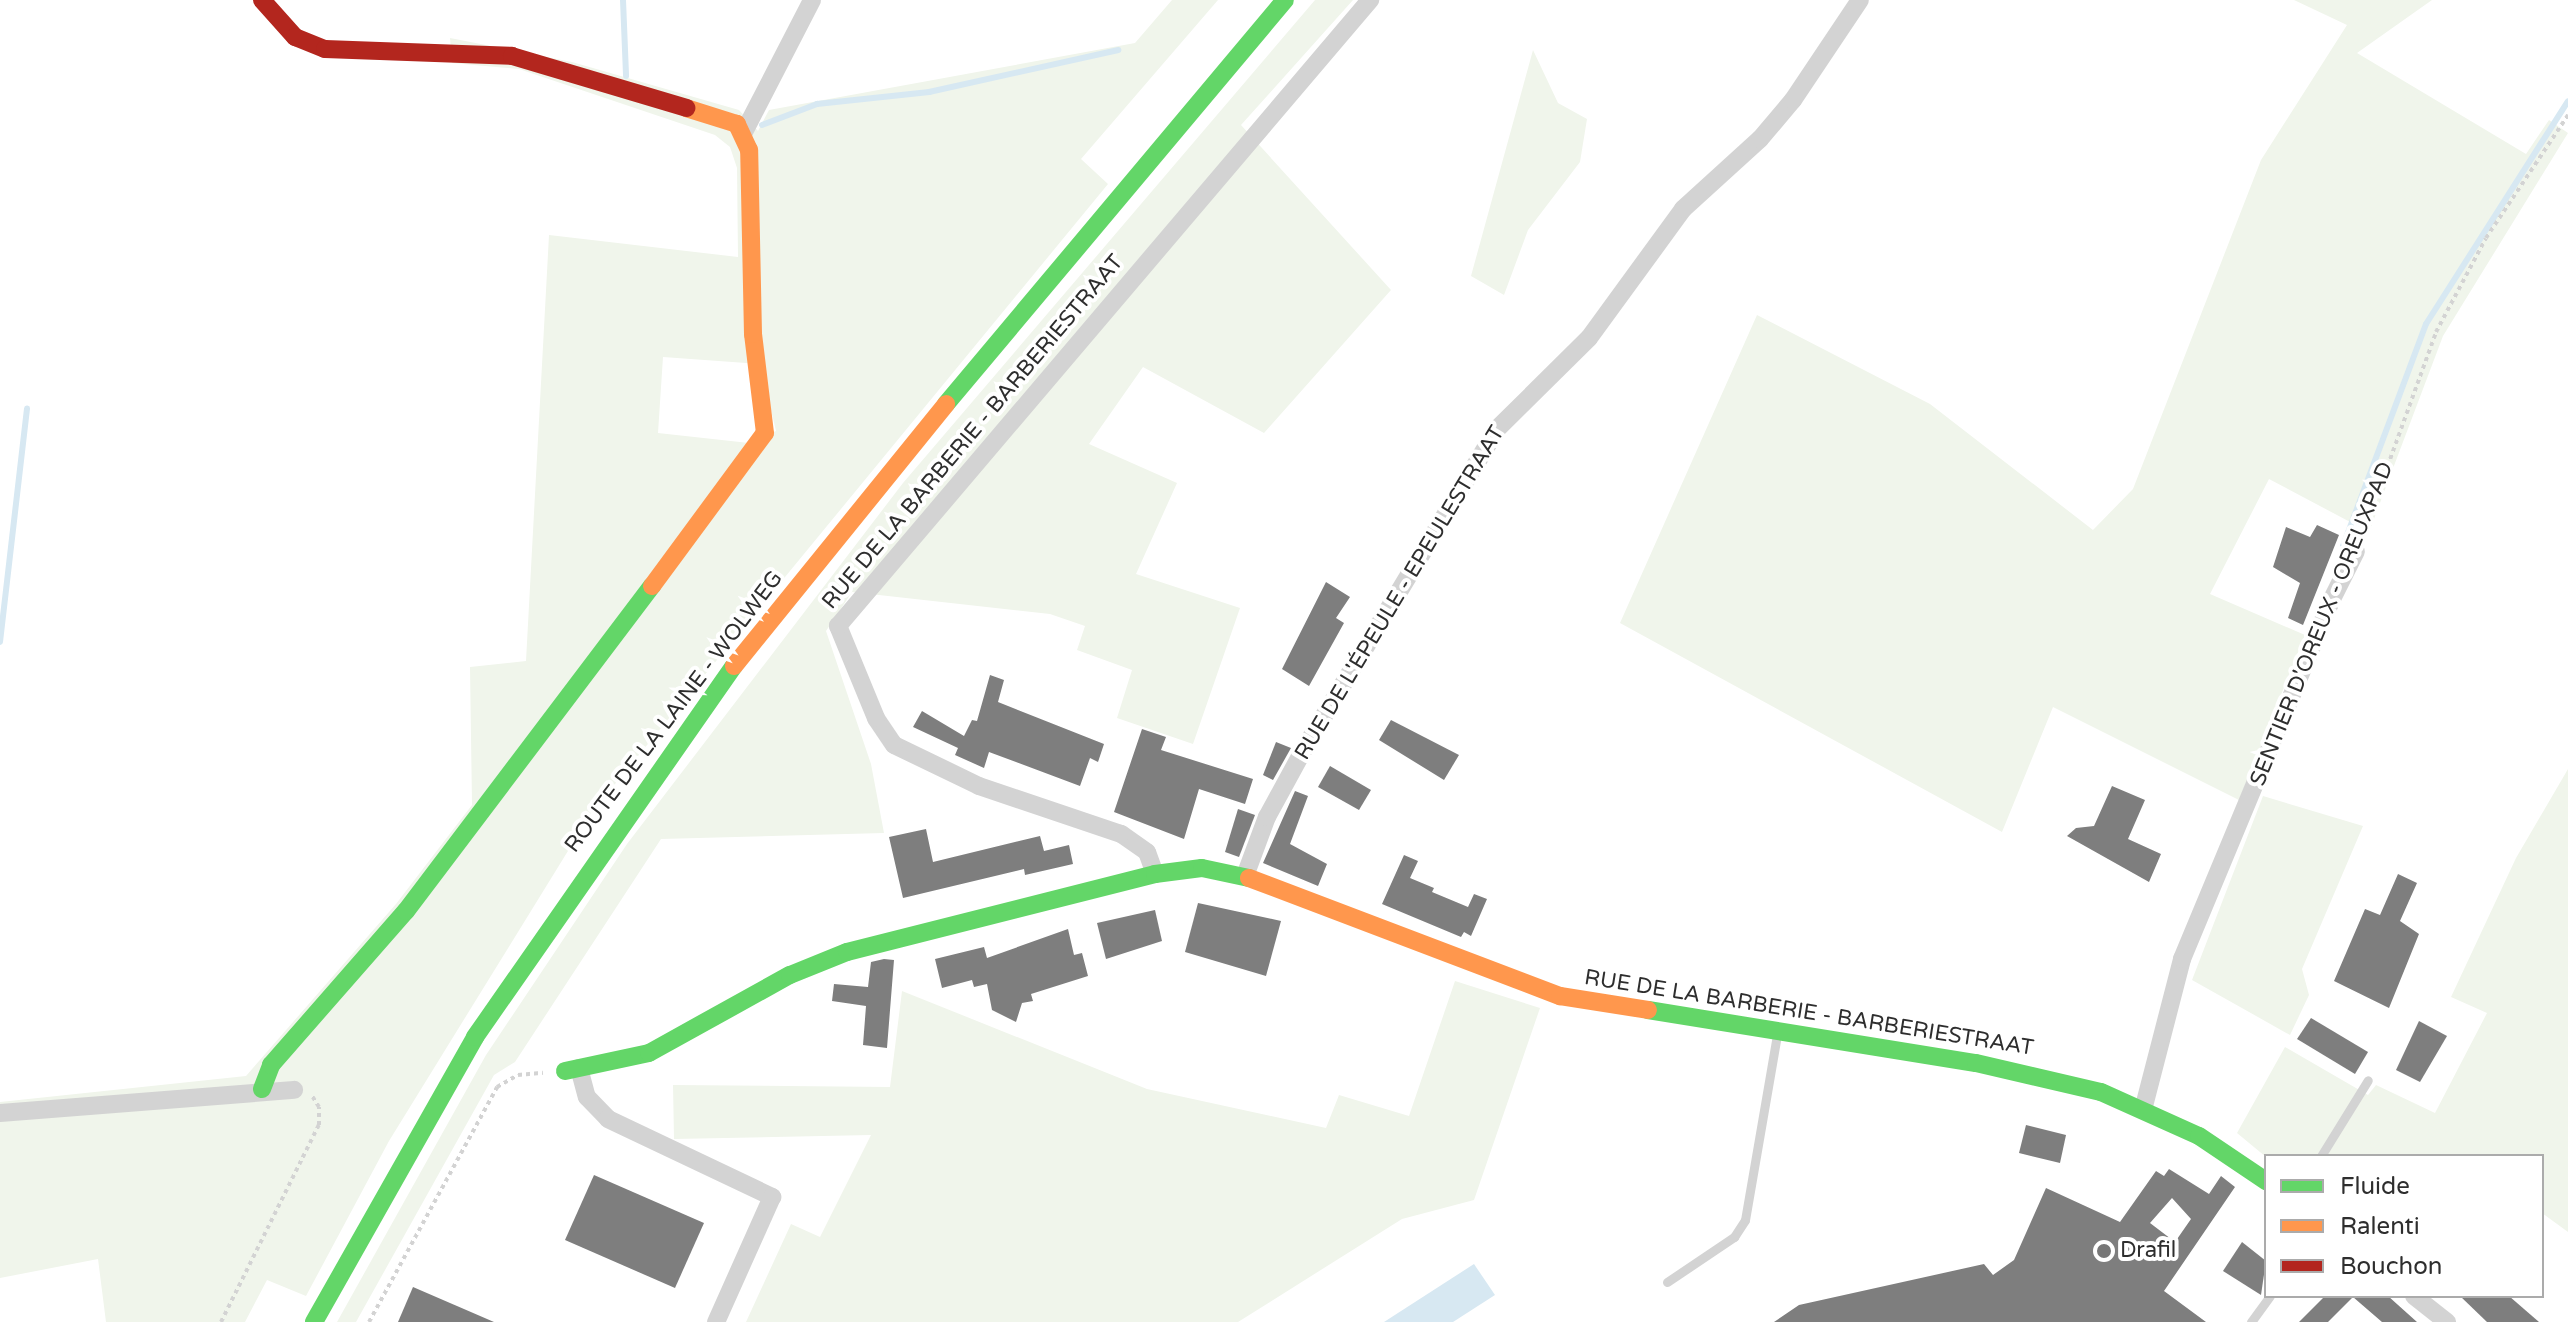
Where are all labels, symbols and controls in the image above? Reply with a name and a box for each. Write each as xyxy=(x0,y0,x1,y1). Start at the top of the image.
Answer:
street label: RUE DE LA BARBERIE - BARBERIESTRAAT xyxy=(817,249,1129,615)
street label: RUE DE L'ÉPEULE - EPEULESTRAAT xyxy=(1290,421,1510,765)
street label: SENTIER D'OREUX - OREUXPAD xyxy=(2245,458,2399,790)
street label: ROUTE DE LA LAINE - WOLWEG xyxy=(559,566,789,858)
street label: RUE DE LA BARBERIE - BARBERIESTRAAT xyxy=(1582,964,2036,1062)
legend xyxy=(2264,1154,2544,1298)
text: Fluide xyxy=(2340,1172,2410,1201)
text: Ralenti xyxy=(2340,1212,2420,1241)
place label: Drafil xyxy=(2120,1238,2176,1264)
marker: Drafil xyxy=(2095,1242,2113,1260)
text: Bouchon xyxy=(2340,1252,2442,1281)

